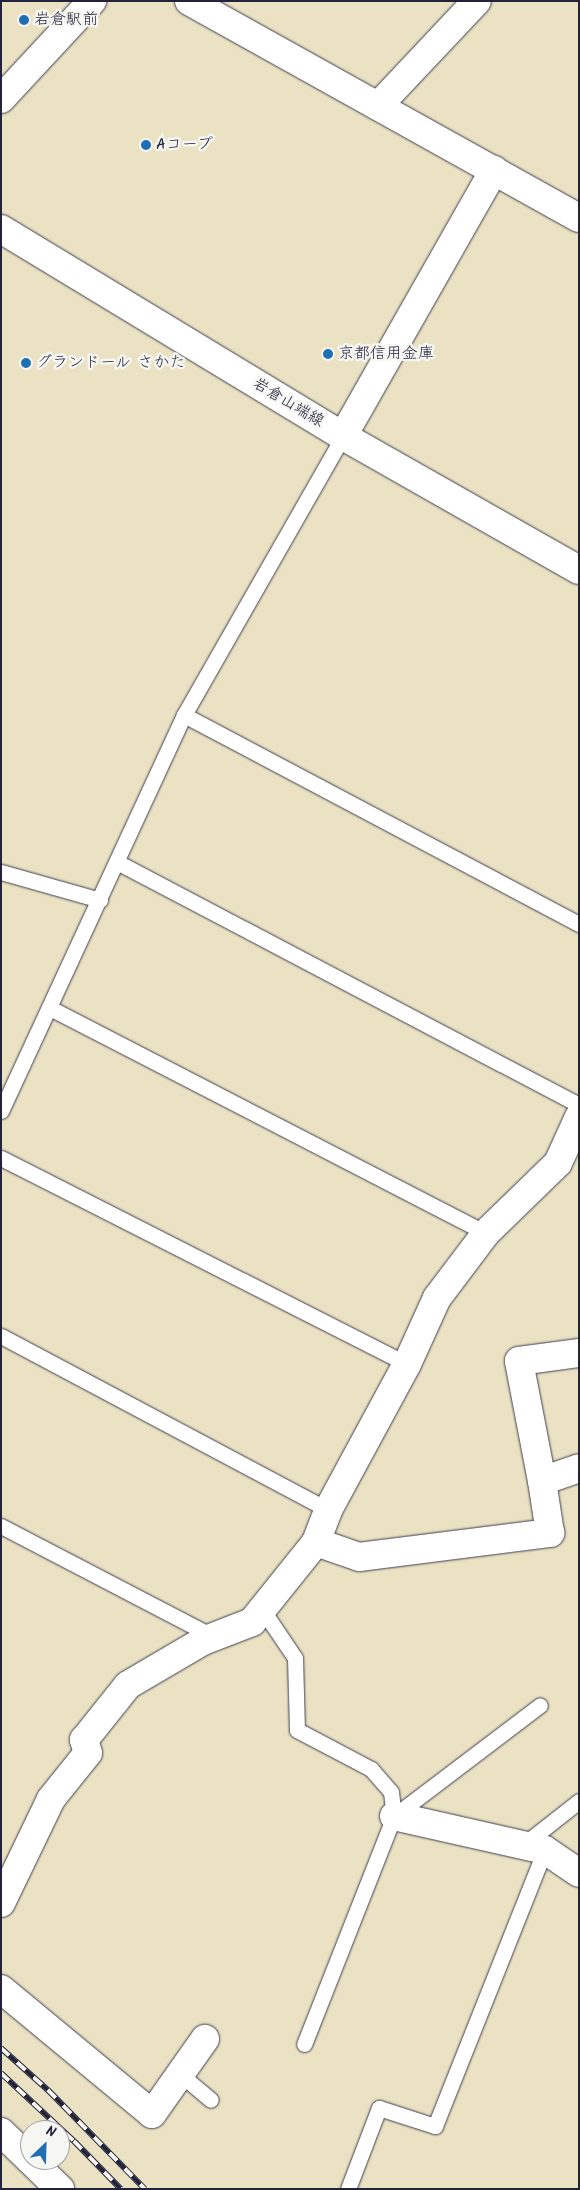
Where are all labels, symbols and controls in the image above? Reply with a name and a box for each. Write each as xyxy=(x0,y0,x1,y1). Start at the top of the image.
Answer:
place label: 岩倉駅前 xyxy=(34,10,98,30)
marker: 岩倉駅前 xyxy=(18,14,30,26)
place label: Aコープ xyxy=(156,135,214,155)
marker: Aコープ xyxy=(140,139,152,151)
place label: 京都信用金庫 xyxy=(338,344,434,364)
marker: 京都信用金庫 xyxy=(322,348,334,360)
place label: グランドール さかた xyxy=(36,353,186,373)
marker: グランドール さかた xyxy=(20,357,32,369)
street label: 岩倉山端線 xyxy=(249,374,327,432)
north arrow xyxy=(20,2120,70,2170)
text: N xyxy=(42,2120,59,2144)

